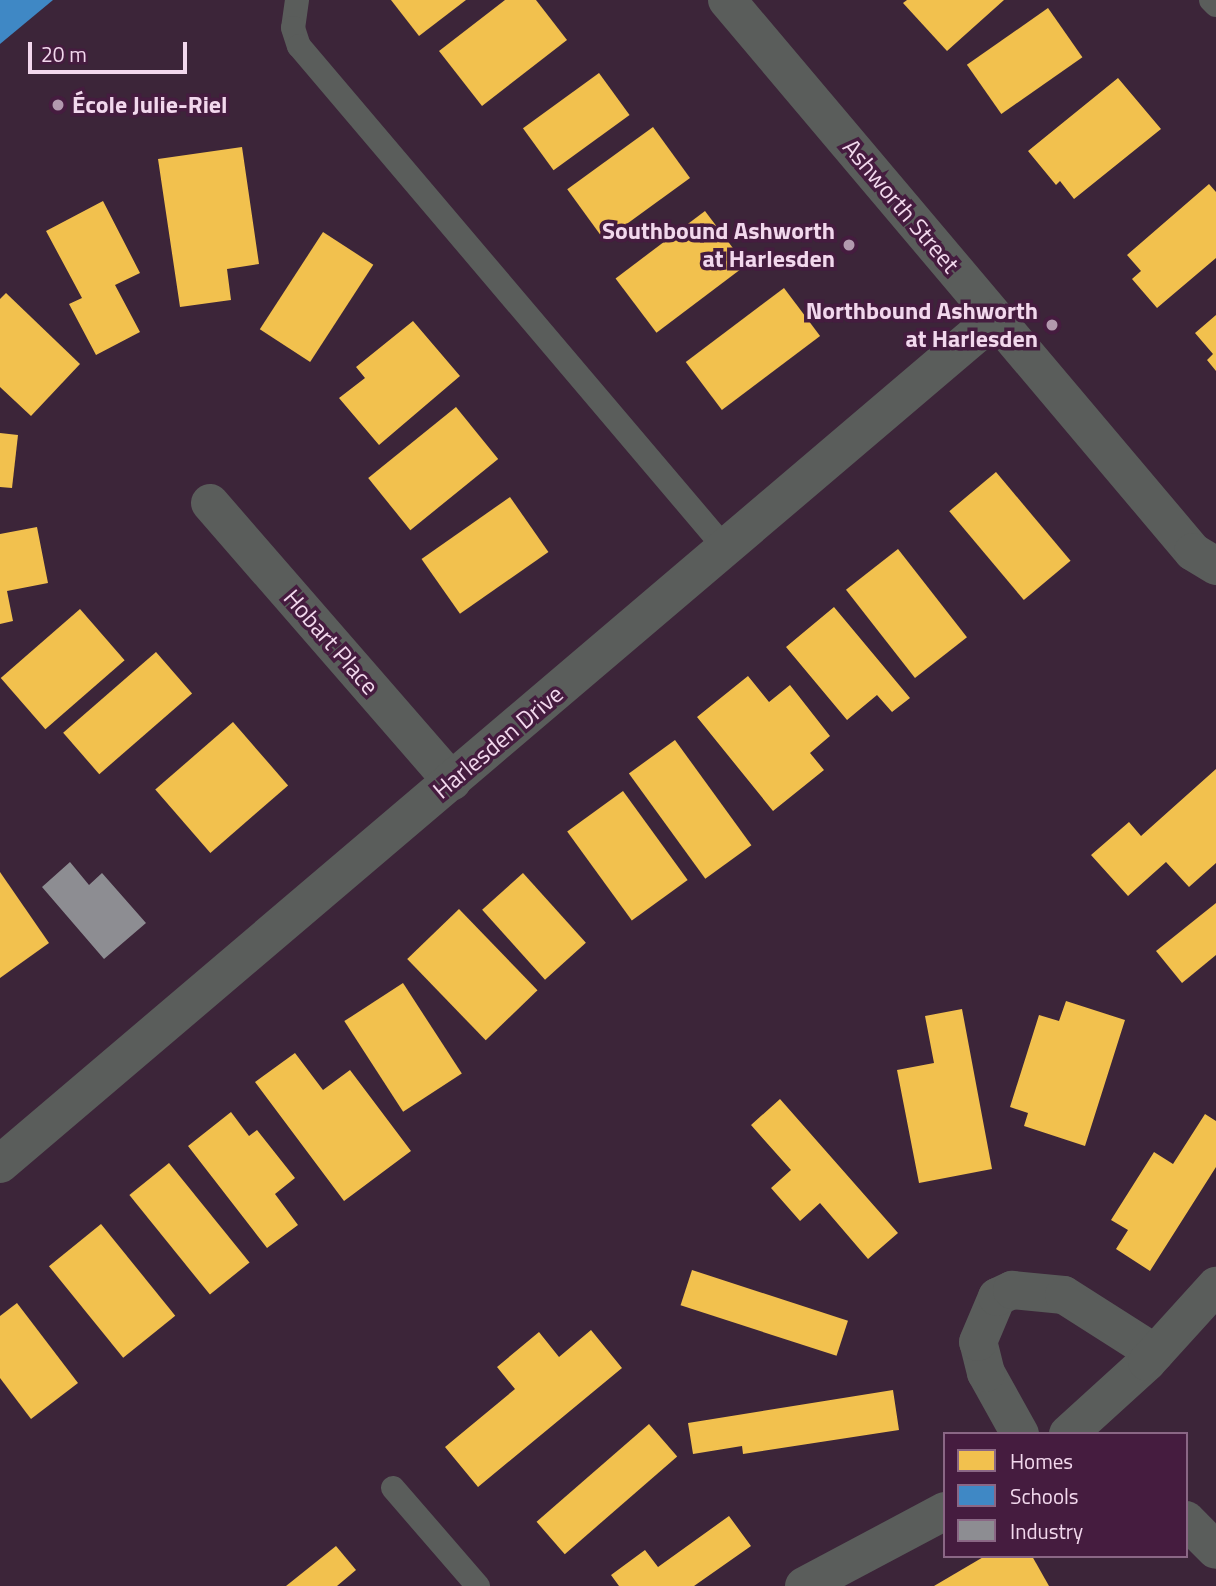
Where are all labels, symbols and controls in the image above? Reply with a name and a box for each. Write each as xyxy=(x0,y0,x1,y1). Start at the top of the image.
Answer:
scale bar xyxy=(32,28,191,72)
text: 20 m xyxy=(41,38,87,70)
place label: École Julie-Riel xyxy=(72,91,228,119)
marker: École Julie-Riel xyxy=(50,97,66,113)
street label: Ashworth Street xyxy=(837,133,965,279)
place label: Southbound Ashworth at Harlesden xyxy=(602,217,835,273)
marker: Southbound Ashworth at Harlesden xyxy=(841,237,857,253)
place label: Northbound Ashworth at Harlesden xyxy=(806,297,1038,353)
marker: Northbound Ashworth at Harlesden xyxy=(1044,317,1060,333)
street label: Hobart Place xyxy=(278,584,384,700)
street label: Harlesden Drive xyxy=(427,679,569,805)
legend xyxy=(943,1432,1188,1558)
text: Homes xyxy=(1010,1445,1073,1477)
text: Schools xyxy=(1010,1480,1079,1512)
text: Industry xyxy=(1010,1515,1083,1547)

